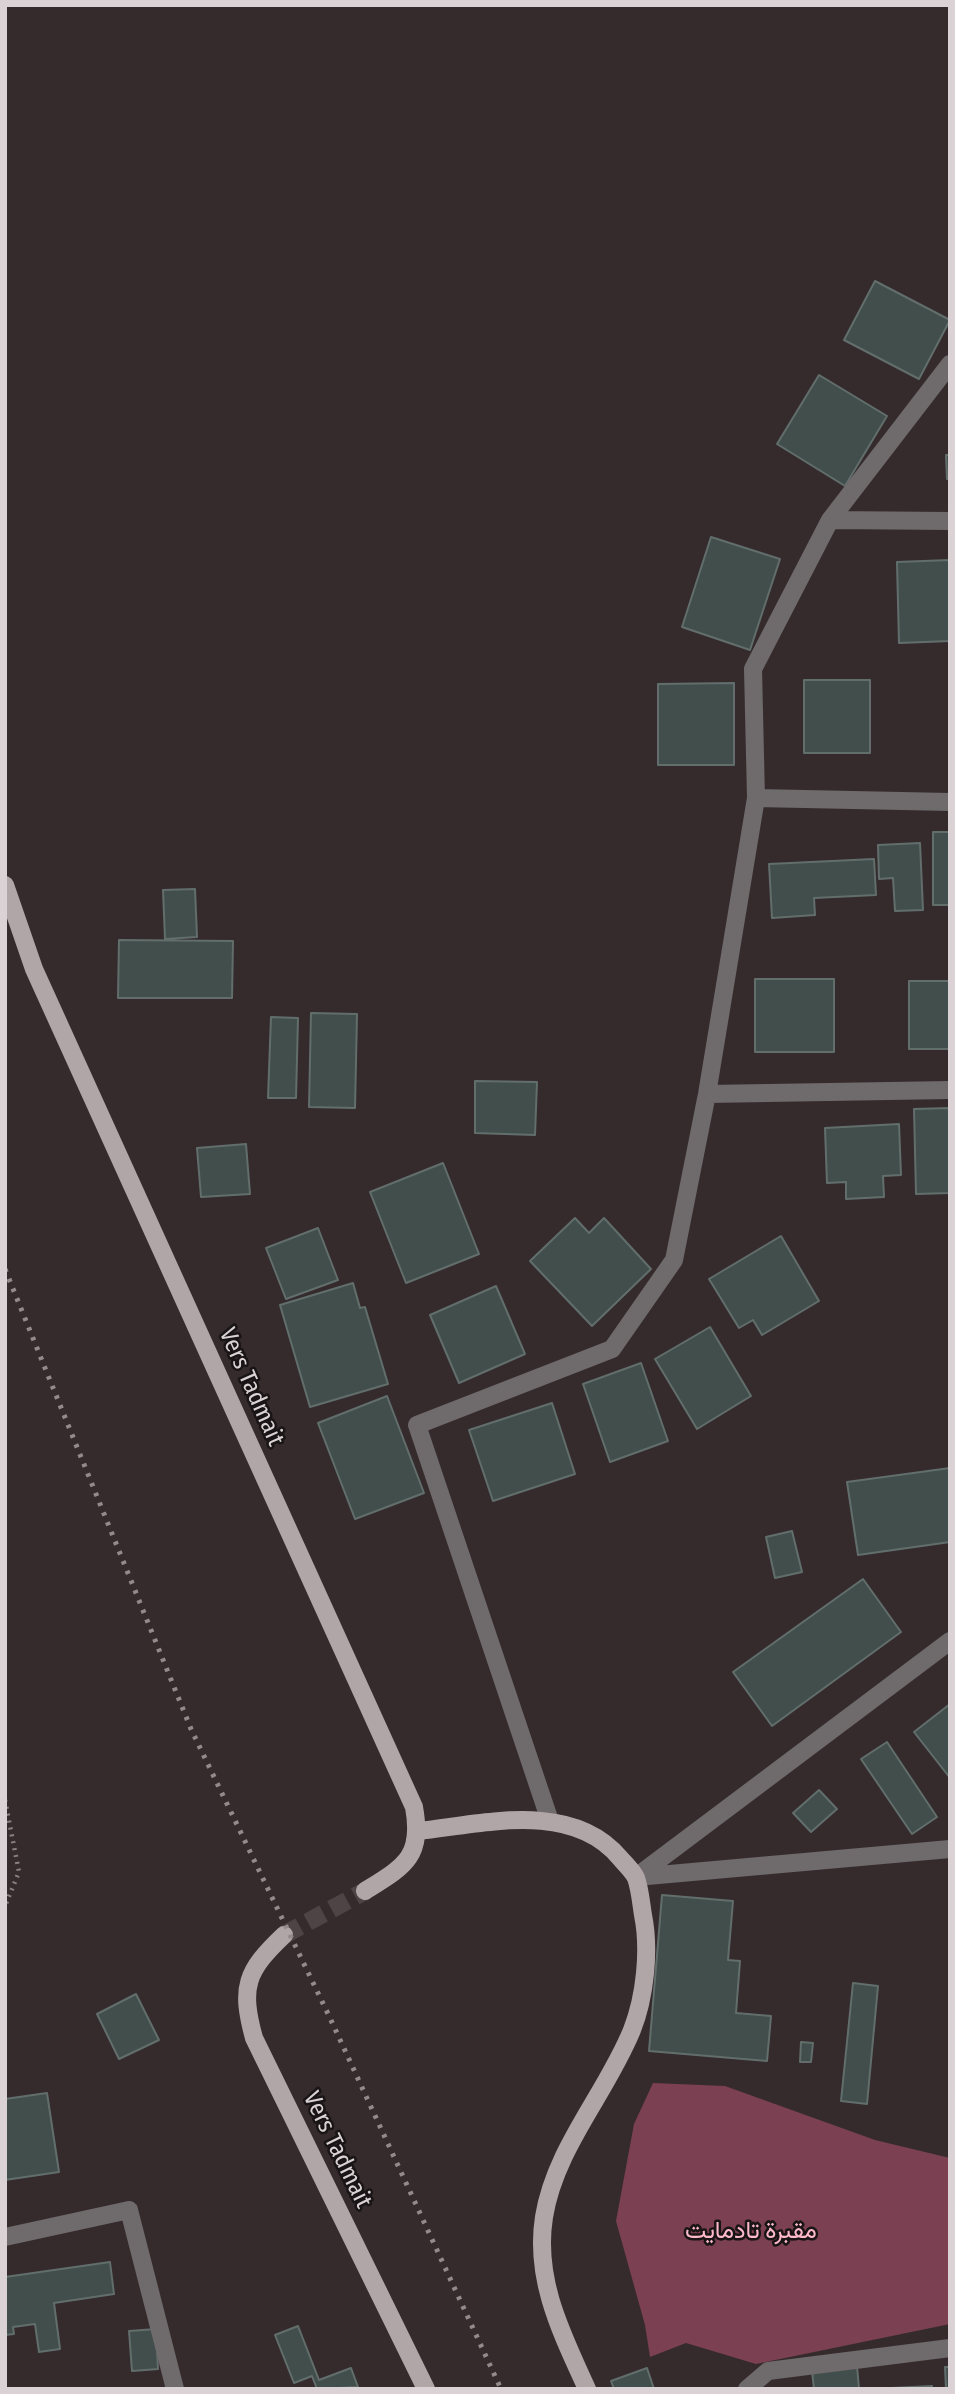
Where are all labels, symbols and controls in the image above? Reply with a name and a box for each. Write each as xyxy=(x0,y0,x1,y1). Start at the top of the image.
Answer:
street label: Vers Tadmait xyxy=(212,1324,290,1450)
street label: Vers Tadmait xyxy=(296,2087,378,2213)
park label: مقبرة تادمايت xyxy=(685,2217,817,2245)

